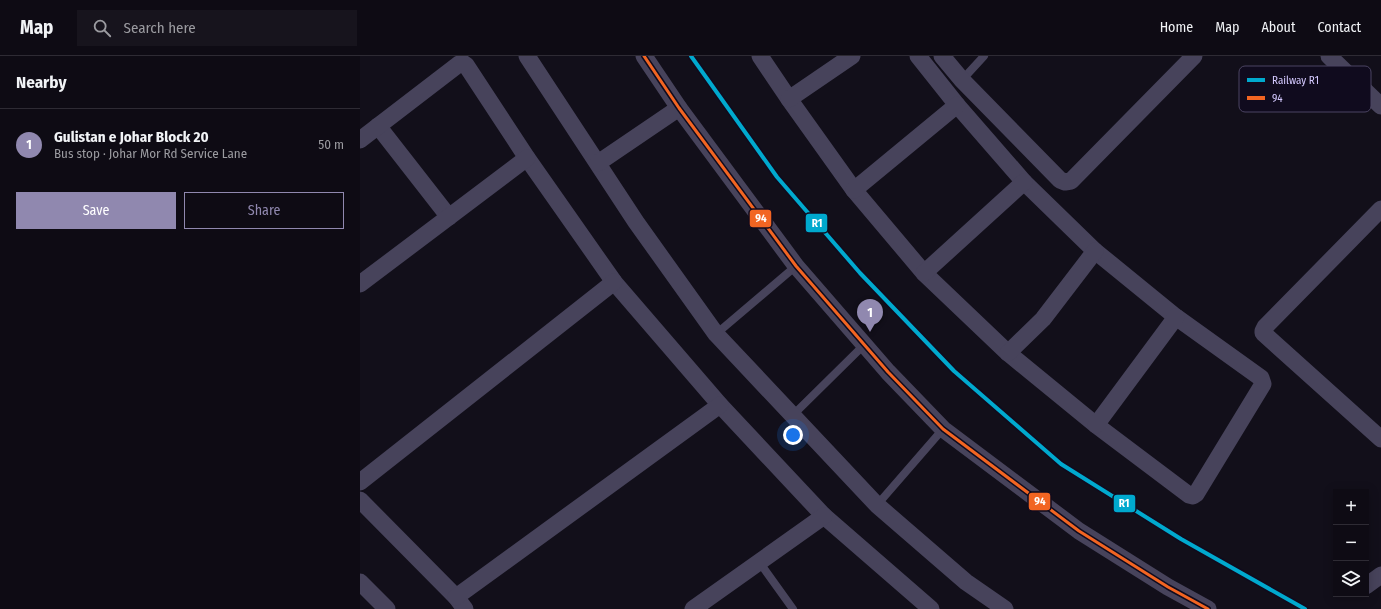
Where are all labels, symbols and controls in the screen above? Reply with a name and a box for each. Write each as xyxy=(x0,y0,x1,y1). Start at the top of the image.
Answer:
search box xyxy=(77,10,357,46)
text: Map xyxy=(20,16,53,39)
icon: search xyxy=(91,17,113,39)
text: Search here xyxy=(123,19,196,37)
text: Home xyxy=(1160,19,1193,36)
text: Map xyxy=(1215,19,1239,36)
text: About xyxy=(1261,19,1296,36)
text: Contact xyxy=(1318,19,1361,36)
legend xyxy=(1239,66,1371,112)
text: Nearby xyxy=(16,72,67,93)
text: Railway R1 xyxy=(1272,74,1319,87)
text: 94 xyxy=(1272,92,1283,105)
text: Gulistan e Johar Block 20 xyxy=(54,128,209,146)
text: 1 xyxy=(26,137,32,152)
text: 50 m xyxy=(318,137,344,152)
text: Bus stop · Johar Mor Rd Service Lane xyxy=(54,146,247,161)
button: Save xyxy=(16,192,176,229)
button: Share xyxy=(184,192,344,229)
line badge: 94 xyxy=(749,209,772,228)
text: 94 xyxy=(755,212,767,225)
line badge: R1 xyxy=(805,213,828,233)
text: R1 xyxy=(812,217,822,230)
pin: 1 xyxy=(857,299,883,332)
your location xyxy=(783,425,803,445)
map controls xyxy=(1333,489,1369,597)
button: + xyxy=(1333,489,1369,525)
line badge: 94 xyxy=(1028,492,1051,511)
line badge: R1 xyxy=(1113,494,1136,513)
text: 94 xyxy=(1034,495,1046,508)
text: R1 xyxy=(1119,497,1129,510)
button: − xyxy=(1333,525,1369,561)
button: layers xyxy=(1333,561,1369,597)

